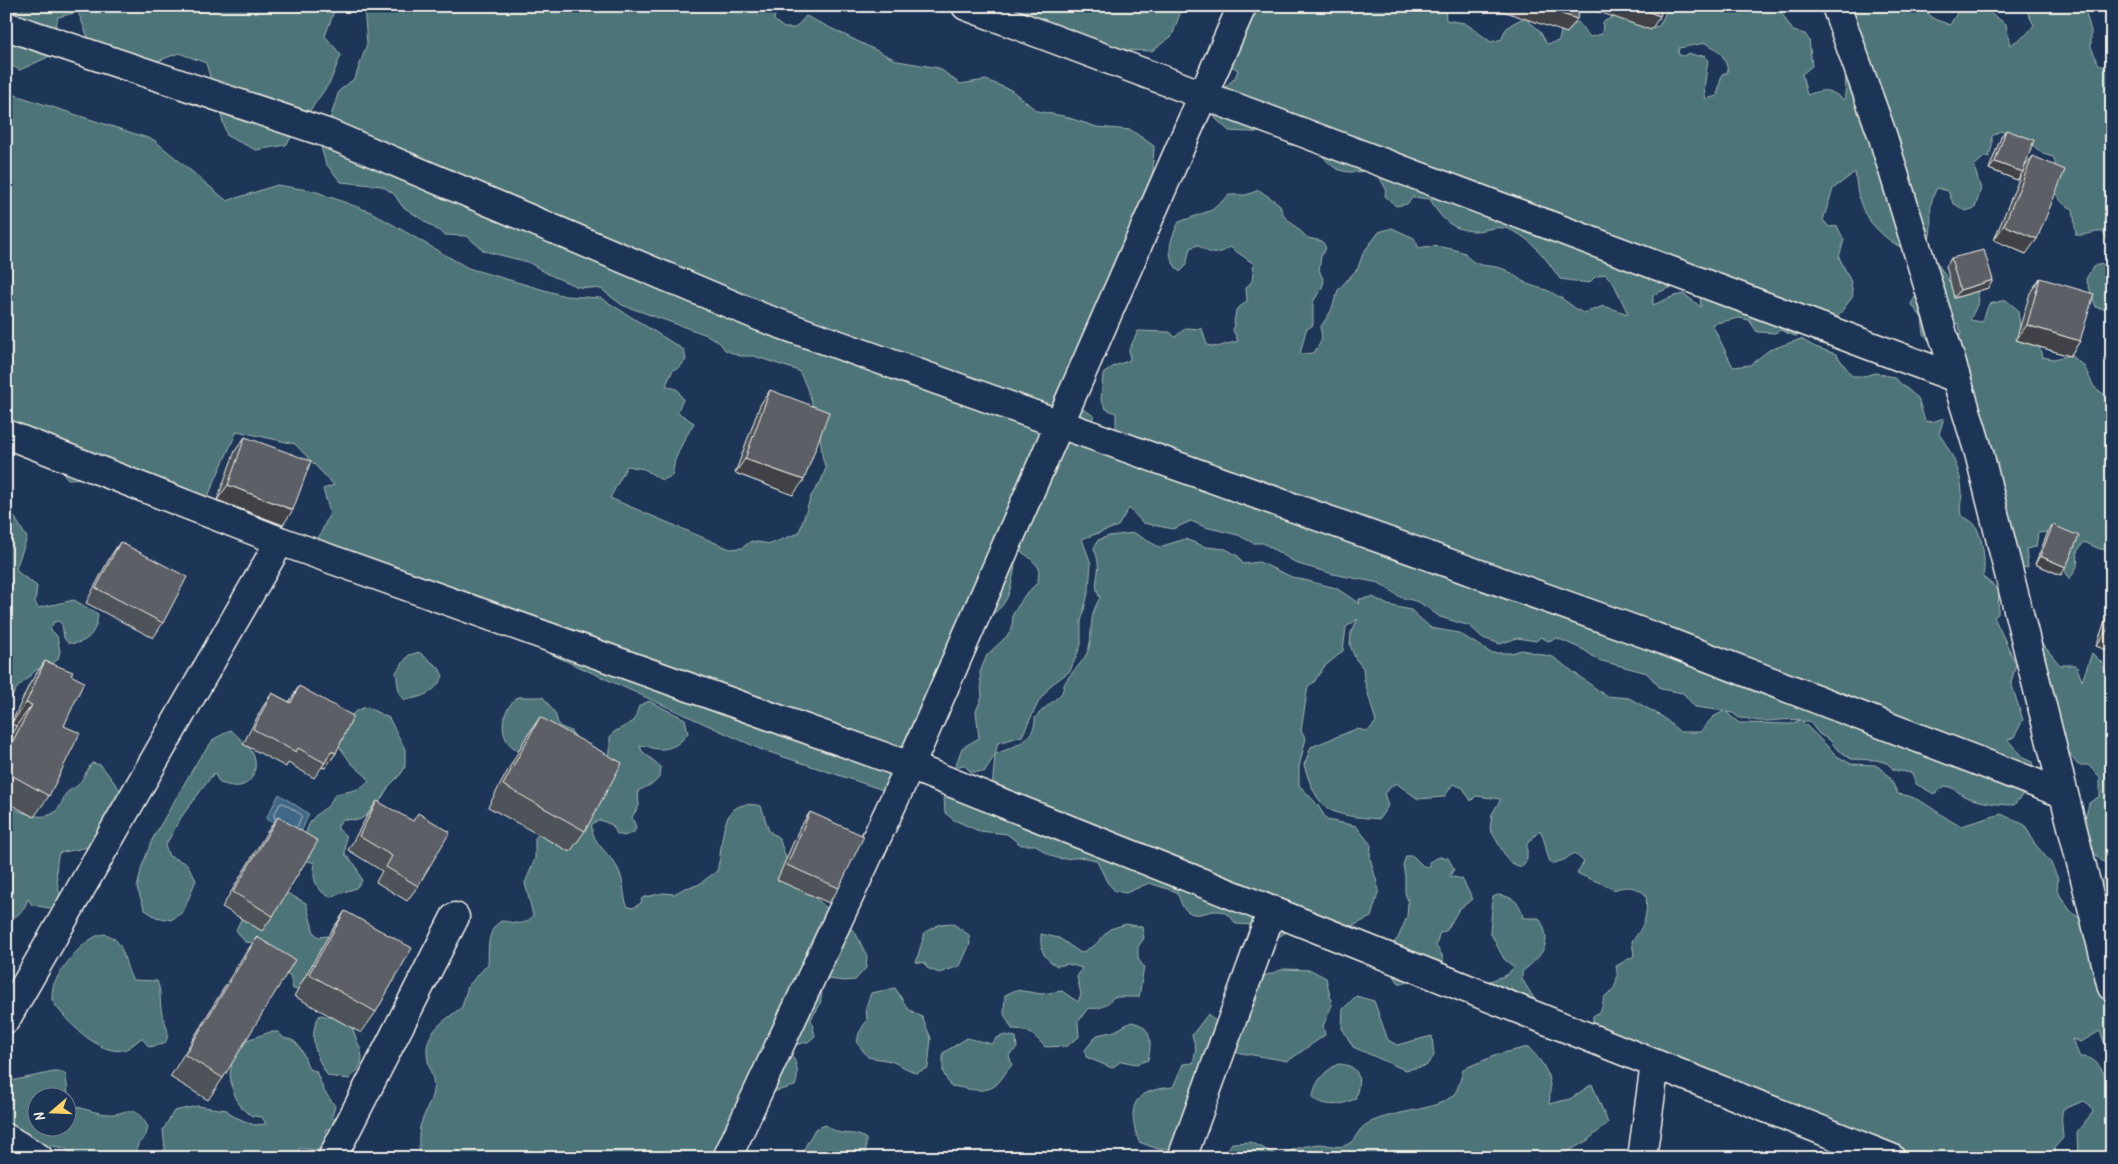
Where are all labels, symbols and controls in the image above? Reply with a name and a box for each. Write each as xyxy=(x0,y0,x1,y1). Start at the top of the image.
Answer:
north arrow xyxy=(28,1086,78,1136)
text: N xyxy=(29,1108,52,1124)

